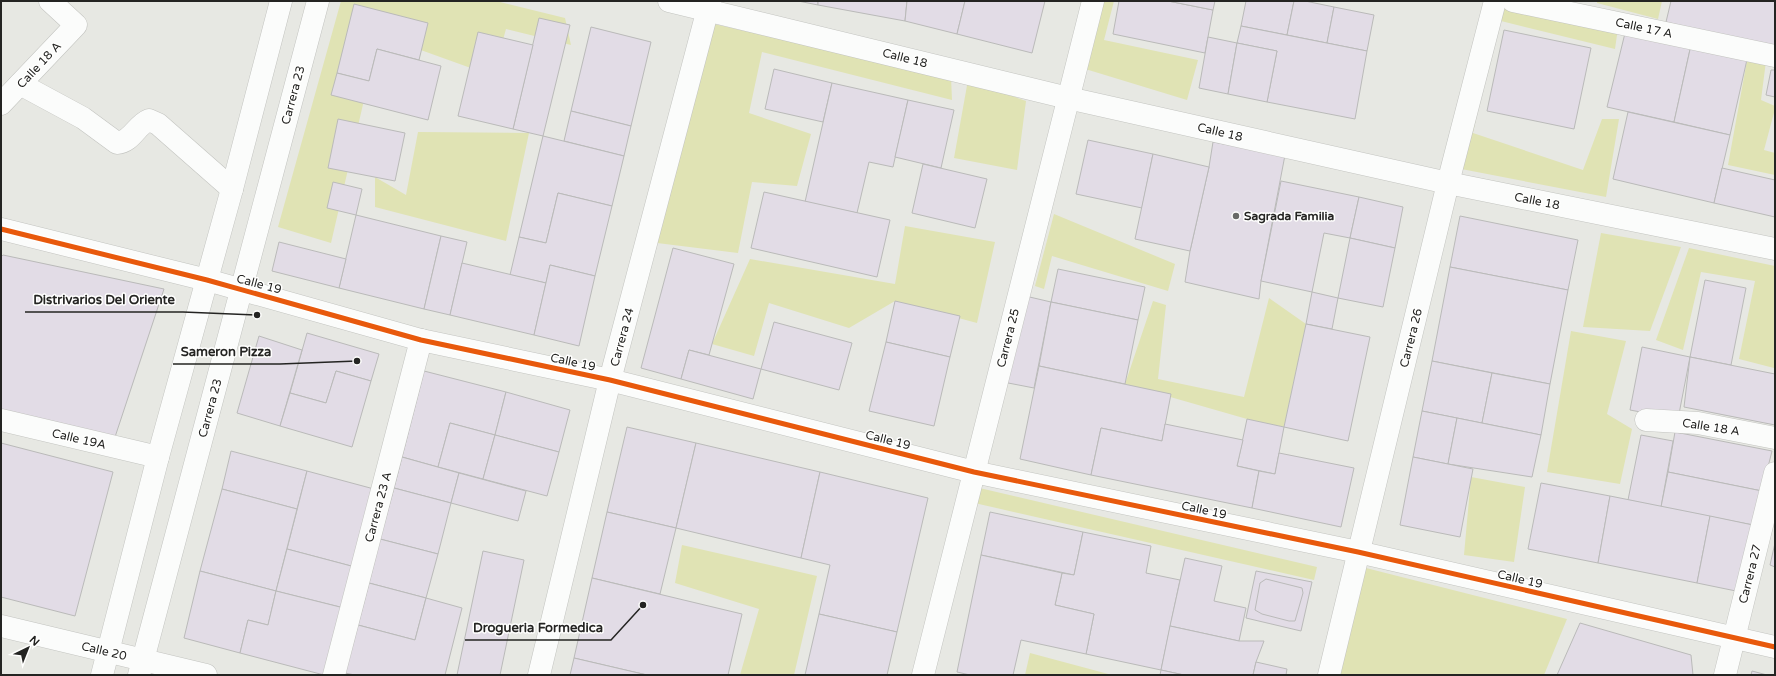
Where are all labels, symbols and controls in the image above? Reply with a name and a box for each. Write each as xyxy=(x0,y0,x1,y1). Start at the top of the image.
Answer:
street label: Calle 17 A xyxy=(1614,15,1674,41)
street label: Calle 18 A xyxy=(14,39,64,91)
street label: Calle 18 xyxy=(881,46,929,70)
street label: Carrera 23 xyxy=(278,64,308,126)
street label: Calle 18 xyxy=(1196,120,1244,144)
street label: Calle 18 xyxy=(1513,190,1561,212)
place label: Sagrada Familia xyxy=(1244,209,1335,224)
marker: Sagrada Familia xyxy=(1231,211,1241,221)
street label: Calle 19 xyxy=(235,271,283,297)
callout: Distrivarios Del Oriente xyxy=(25,287,183,312)
text: Distrivarios Del Oriente xyxy=(33,292,175,308)
street label: Carrera 24 xyxy=(607,306,637,368)
street label: Carrera 25 xyxy=(994,307,1022,369)
street label: Carrera 26 xyxy=(1397,307,1425,369)
callout: Sameron Pizza xyxy=(173,339,280,364)
text: Sameron Pizza xyxy=(181,344,271,360)
street label: Calle 19 xyxy=(549,350,597,374)
street label: Carrera 23 xyxy=(195,377,225,439)
street label: Calle 18 A xyxy=(1681,416,1741,438)
street label: Calle 19A xyxy=(51,426,107,452)
street label: Calle 19 xyxy=(864,428,912,452)
street label: Carrera 23 A xyxy=(362,470,394,544)
street label: Calle 19 xyxy=(1180,498,1228,522)
street label: Carrera 27 xyxy=(1736,543,1764,605)
street label: Calle 19 xyxy=(1496,567,1544,591)
callout: Drogueria Formedica xyxy=(465,615,611,640)
text: Drogueria Formedica xyxy=(473,620,603,636)
north arrow xyxy=(8,628,48,668)
text: N xyxy=(27,633,42,649)
street label: Calle 20 xyxy=(80,639,128,663)

